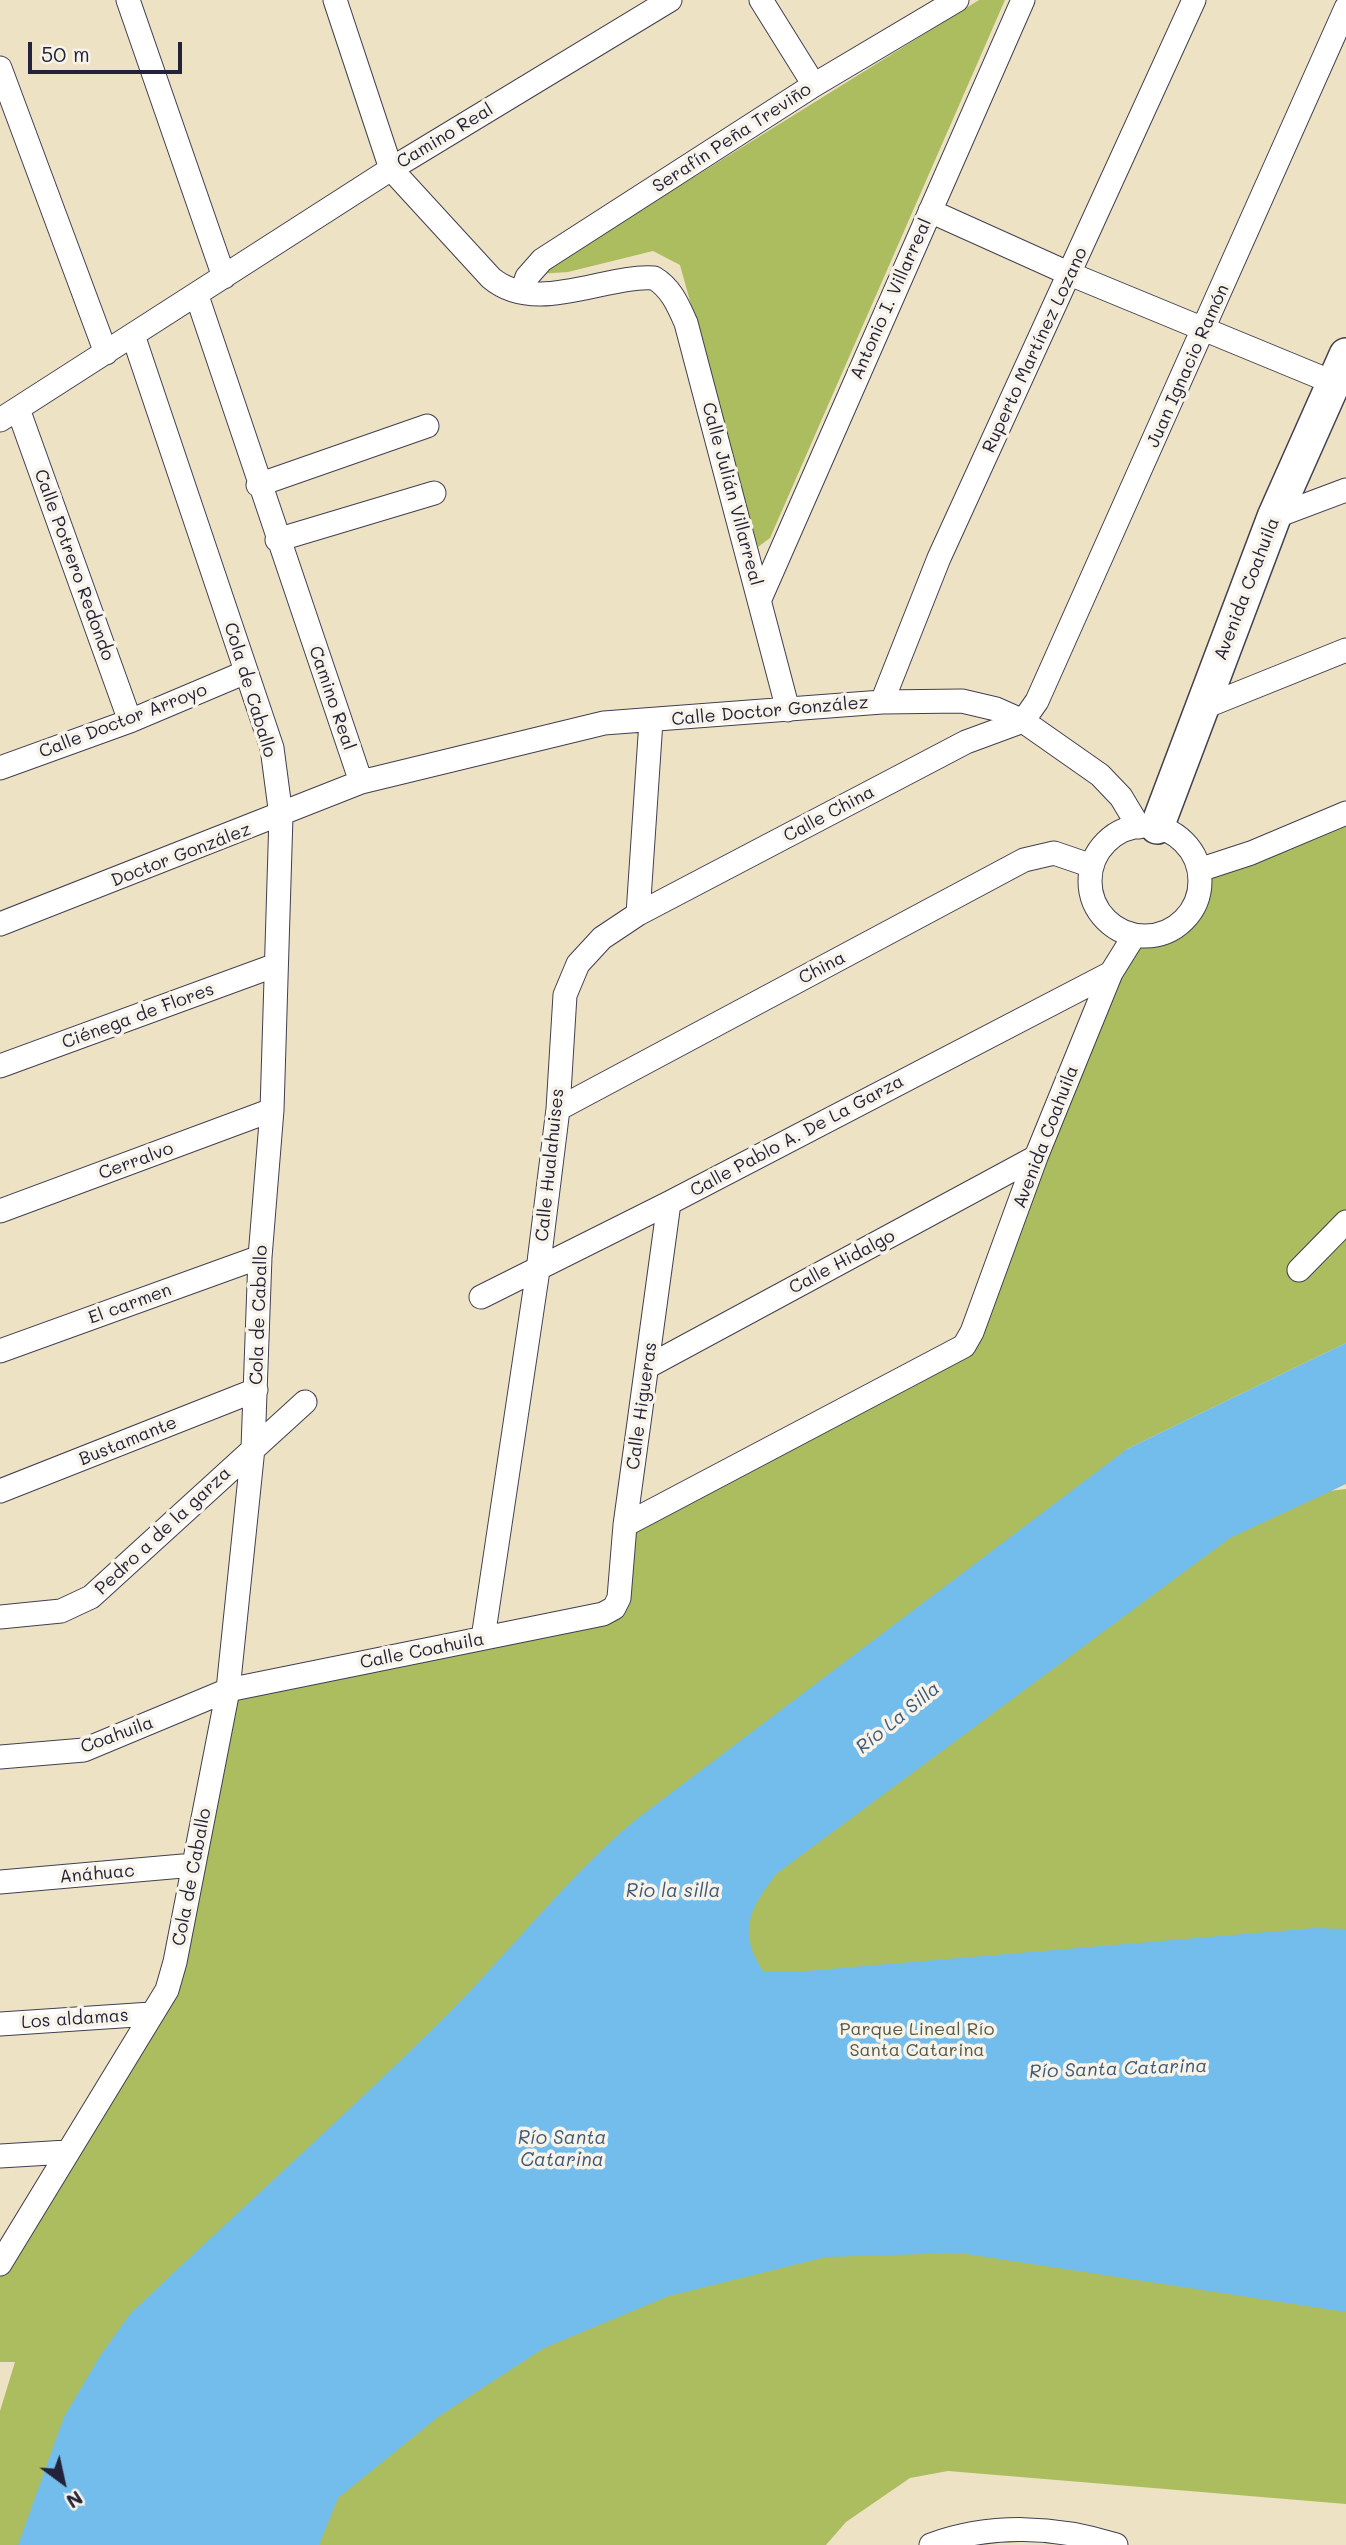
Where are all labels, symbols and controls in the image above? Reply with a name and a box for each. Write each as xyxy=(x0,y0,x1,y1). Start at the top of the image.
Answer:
scale bar xyxy=(32,28,186,72)
text: 50 m xyxy=(41,40,90,67)
street label: Serafín Peña Treviño xyxy=(649,79,815,197)
street label: Camino Real xyxy=(393,99,497,173)
street label: Antonio I. Villarreal xyxy=(846,215,936,383)
street label: Ruperto Martínez Lozano xyxy=(978,244,1092,456)
street label: Juan Ignacio Ramón xyxy=(1142,281,1234,451)
street label: Calle Julián Villarreal xyxy=(697,400,767,588)
street label: Calle Potrero Redondo xyxy=(29,466,119,664)
street label: Avenida Coahuila xyxy=(1210,515,1284,663)
street label: Cola de Caballo xyxy=(219,620,281,760)
street label: Camino Real xyxy=(304,643,360,753)
street label: Calle Doctor Arroyo xyxy=(36,679,210,763)
street label: Calle Doctor González xyxy=(670,692,870,730)
street label: Calle China xyxy=(780,781,878,847)
street label: Doctor González xyxy=(108,818,254,892)
street label: China xyxy=(795,947,849,989)
street label: Ciénega de Flores xyxy=(59,978,217,1054)
street label: Avenida Coahuila xyxy=(1009,1063,1083,1211)
street label: Calle Pablo A. De La Garza xyxy=(687,1070,907,1202)
street label: Calle Hualahuises xyxy=(531,1087,569,1243)
street label: Cerralvo xyxy=(96,1138,176,1184)
street label: Calle Hidalgo xyxy=(785,1225,899,1299)
street label: Cola de Caballo xyxy=(246,1245,272,1385)
street label: El carmen xyxy=(85,1279,175,1329)
street label: Calle Higueras xyxy=(622,1341,662,1471)
street label: Bustamante xyxy=(76,1412,180,1470)
street label: Pedro a de la garza xyxy=(91,1463,235,1599)
street label: Calle Coahuila xyxy=(358,1628,486,1674)
water label: Río La Silla xyxy=(851,1677,945,1759)
street label: Coahuila xyxy=(78,1712,156,1758)
street label: Cola de Caballo xyxy=(168,1806,216,1948)
street label: Anáhuac xyxy=(58,1860,136,1888)
water label: Rio la silla xyxy=(626,1880,720,1902)
street label: Los aldamas xyxy=(21,2004,129,2034)
park label: Parque Lineal Río Santa Catarina xyxy=(840,2018,994,2060)
water label: Río Santa Catarina xyxy=(1029,2054,1207,2084)
water label: Río Santa Catarina xyxy=(518,2127,606,2171)
north arrow xyxy=(28,2447,98,2517)
text: N xyxy=(62,2486,88,2514)

